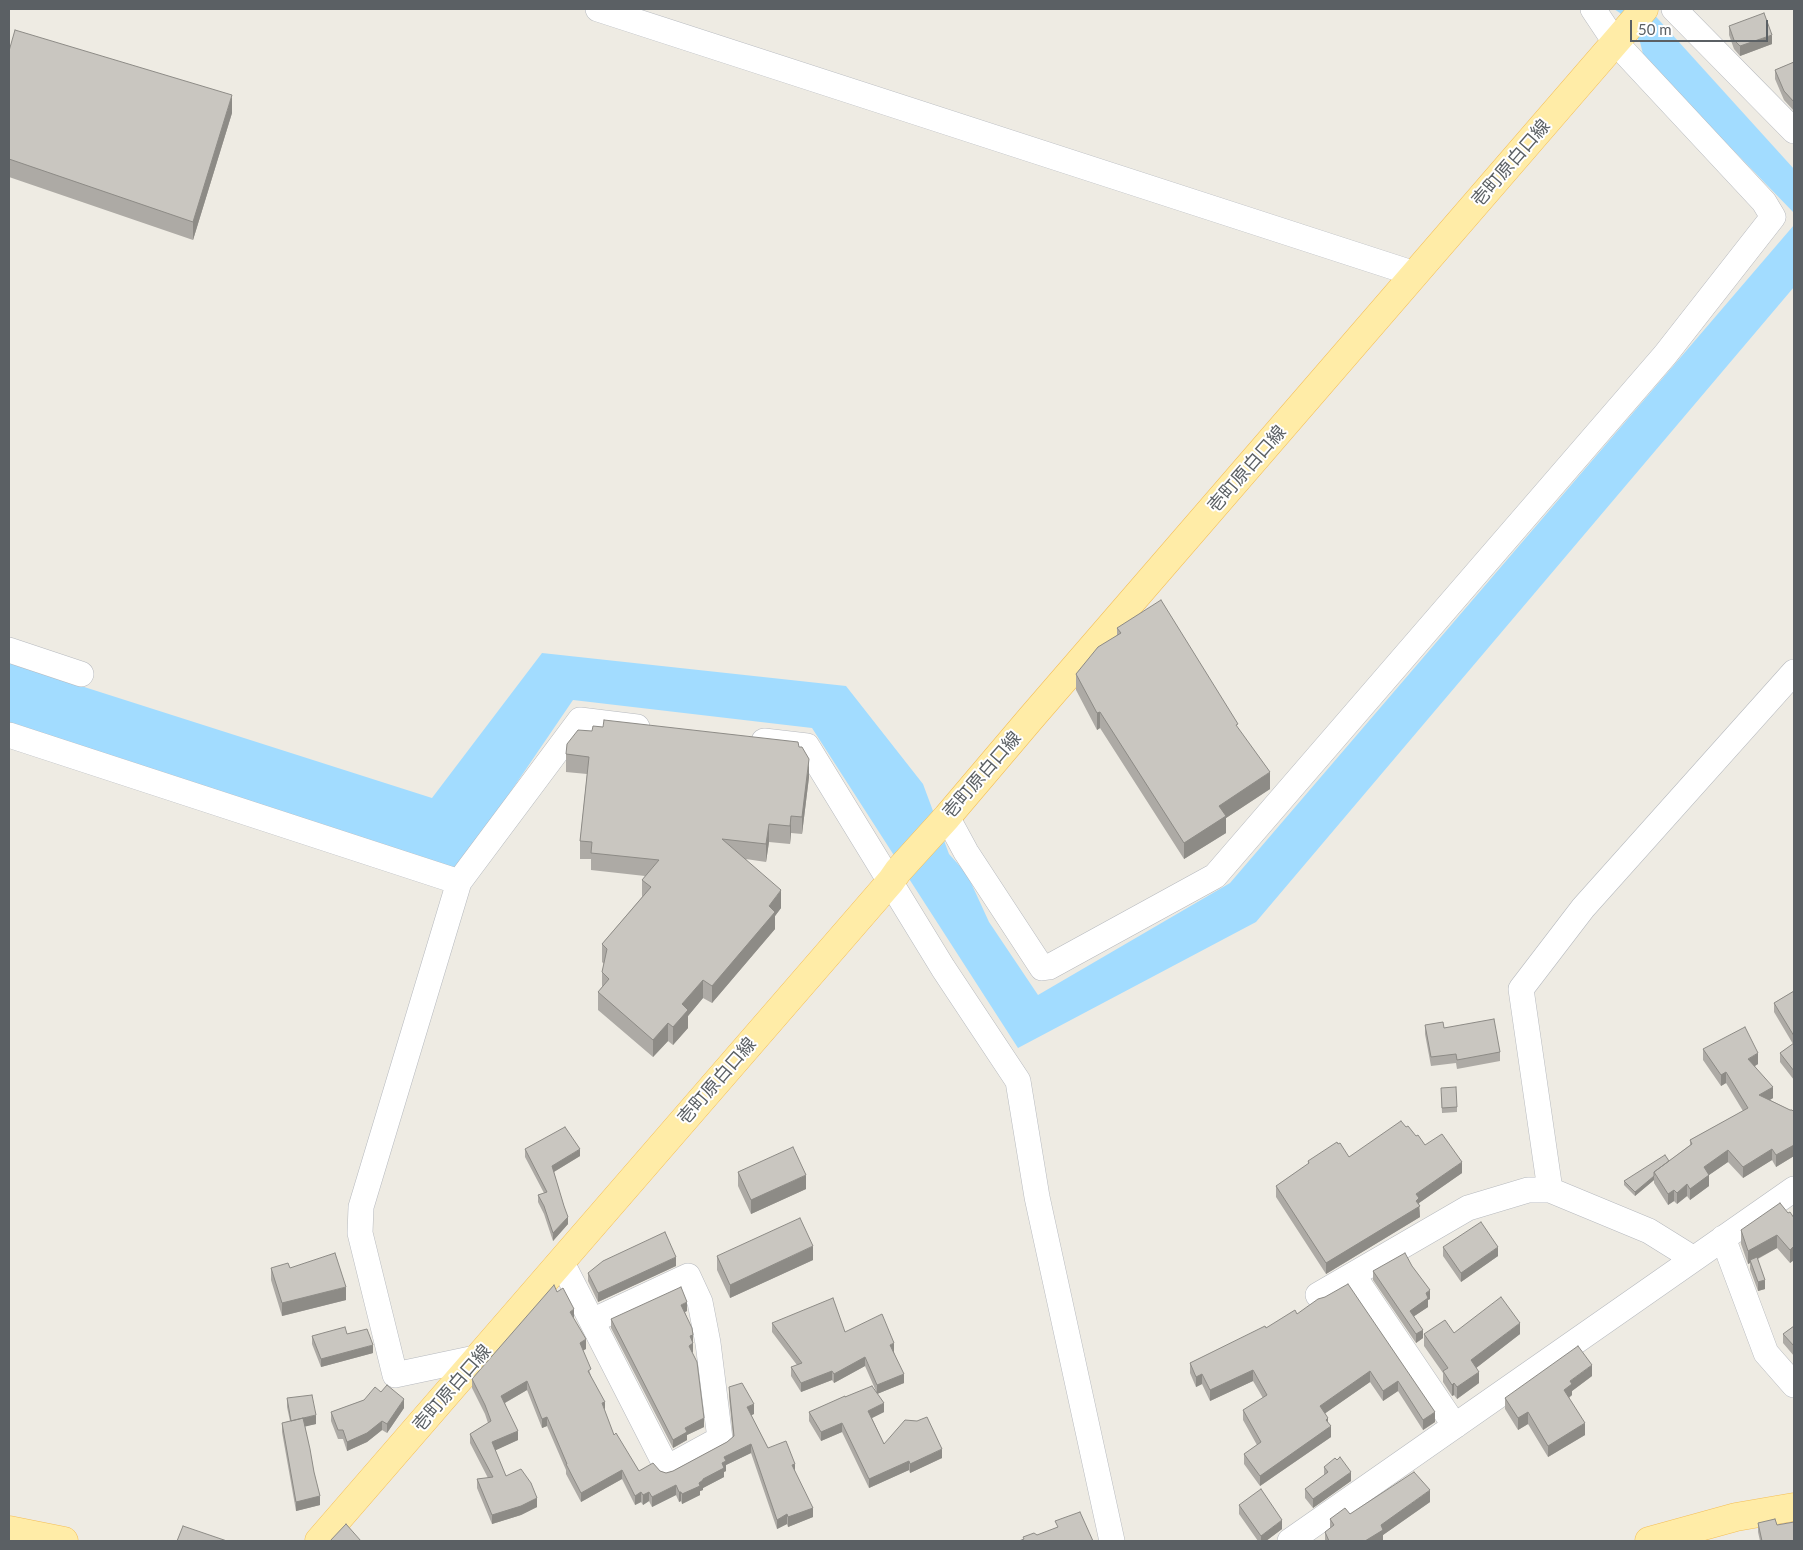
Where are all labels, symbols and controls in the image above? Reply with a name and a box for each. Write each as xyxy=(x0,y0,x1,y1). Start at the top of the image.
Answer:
scale bar xyxy=(1633,10,1770,42)
text: 50 m xyxy=(1638,20,1672,38)
street label: 壱町原白口線 xyxy=(1467,115,1555,211)
street label: 壱町原白口線 xyxy=(1203,421,1291,517)
street label: 壱町原白口線 xyxy=(938,727,1026,823)
street label: 壱町原白口線 xyxy=(673,1033,761,1129)
street label: 壱町原白口線 xyxy=(408,1340,496,1436)

